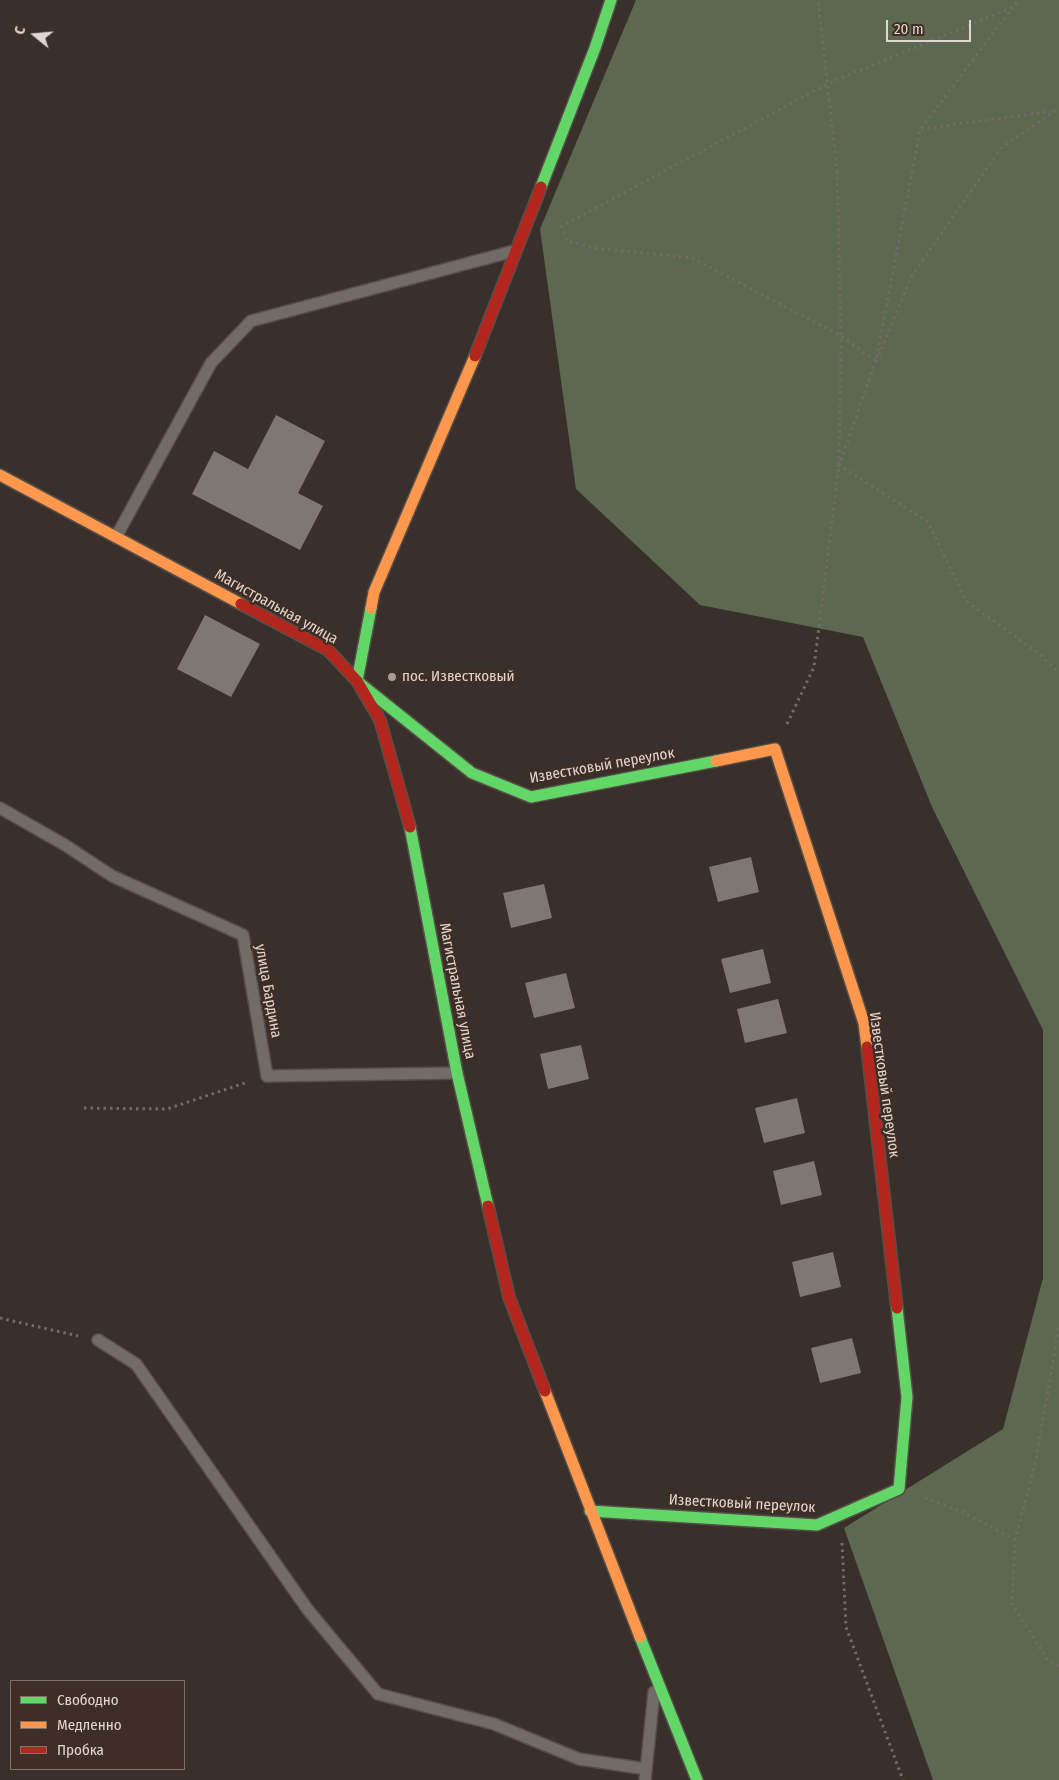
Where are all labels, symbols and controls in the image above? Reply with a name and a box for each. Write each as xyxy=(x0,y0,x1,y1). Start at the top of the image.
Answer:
north arrow xyxy=(10,10,60,60)
scale bar xyxy=(889,10,974,42)
text: 20 m xyxy=(894,20,924,38)
text: С xyxy=(11,24,29,36)
street label: Магистральная улица xyxy=(211,566,341,648)
place label: пос. Известковый xyxy=(402,668,515,686)
marker: пос. Известковый xyxy=(386,671,398,683)
street label: Известковый переулок xyxy=(528,744,676,788)
street label: Магистральная улица xyxy=(435,921,479,1061)
street label: улица Бардина xyxy=(251,943,285,1039)
street label: Известковый переулок xyxy=(865,1011,903,1159)
street label: Известковый переулок xyxy=(668,1491,816,1517)
legend xyxy=(10,1680,185,1770)
text: Свободно xyxy=(57,1691,119,1709)
text: Медленно xyxy=(57,1716,122,1734)
text: Пробка xyxy=(57,1741,104,1759)

